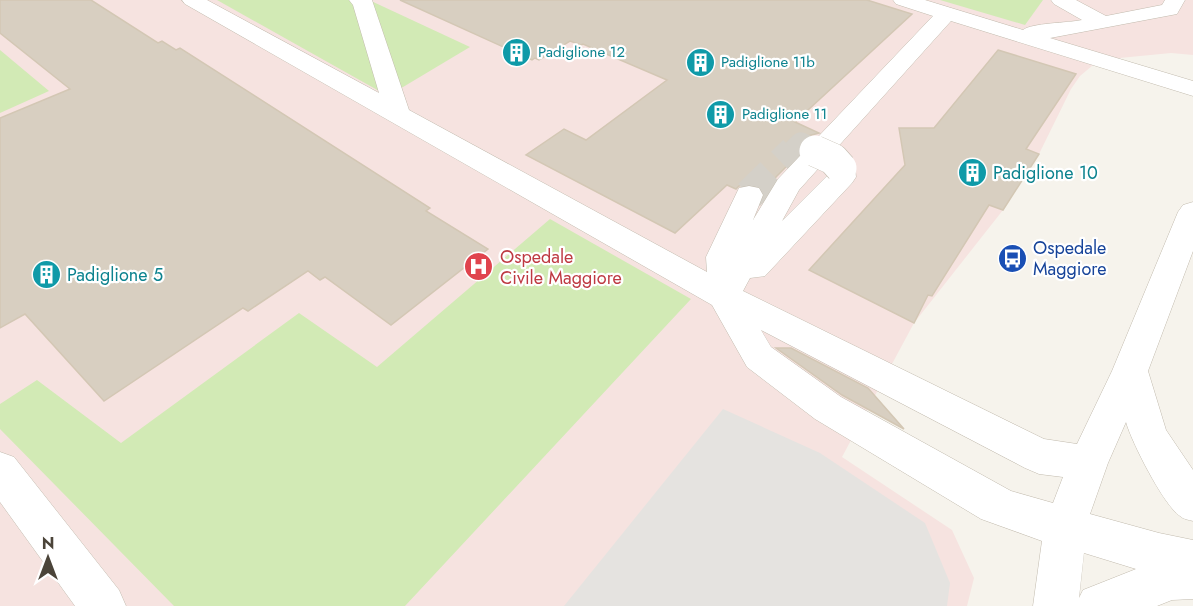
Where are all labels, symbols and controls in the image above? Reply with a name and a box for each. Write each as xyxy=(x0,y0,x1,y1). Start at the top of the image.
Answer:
building icon: Padiglione 12 xyxy=(501,36,533,68)
place label: Padiglione 12 xyxy=(538,41,625,63)
building icon: Padiglione 11b xyxy=(684,46,716,78)
place label: Padiglione 11b xyxy=(721,51,815,73)
building icon: Padiglione 11 xyxy=(705,98,737,130)
place label: Padiglione 11 xyxy=(742,103,827,125)
building icon: Padiglione 10 xyxy=(956,157,988,189)
place label: Padiglione 10 xyxy=(993,160,1098,186)
place label: Ospedale Maggiore xyxy=(1033,235,1106,282)
bus stop icon: Ospedale Maggiore xyxy=(996,242,1028,274)
place label: Ospedale Civile Maggiore xyxy=(500,244,622,291)
hospital icon: Ospedale Civile Maggiore xyxy=(463,251,495,283)
building icon: Padiglione 5 xyxy=(30,259,62,291)
place label: Padiglione 5 xyxy=(67,262,163,288)
north arrow xyxy=(18,528,78,588)
text: N xyxy=(42,532,54,555)

